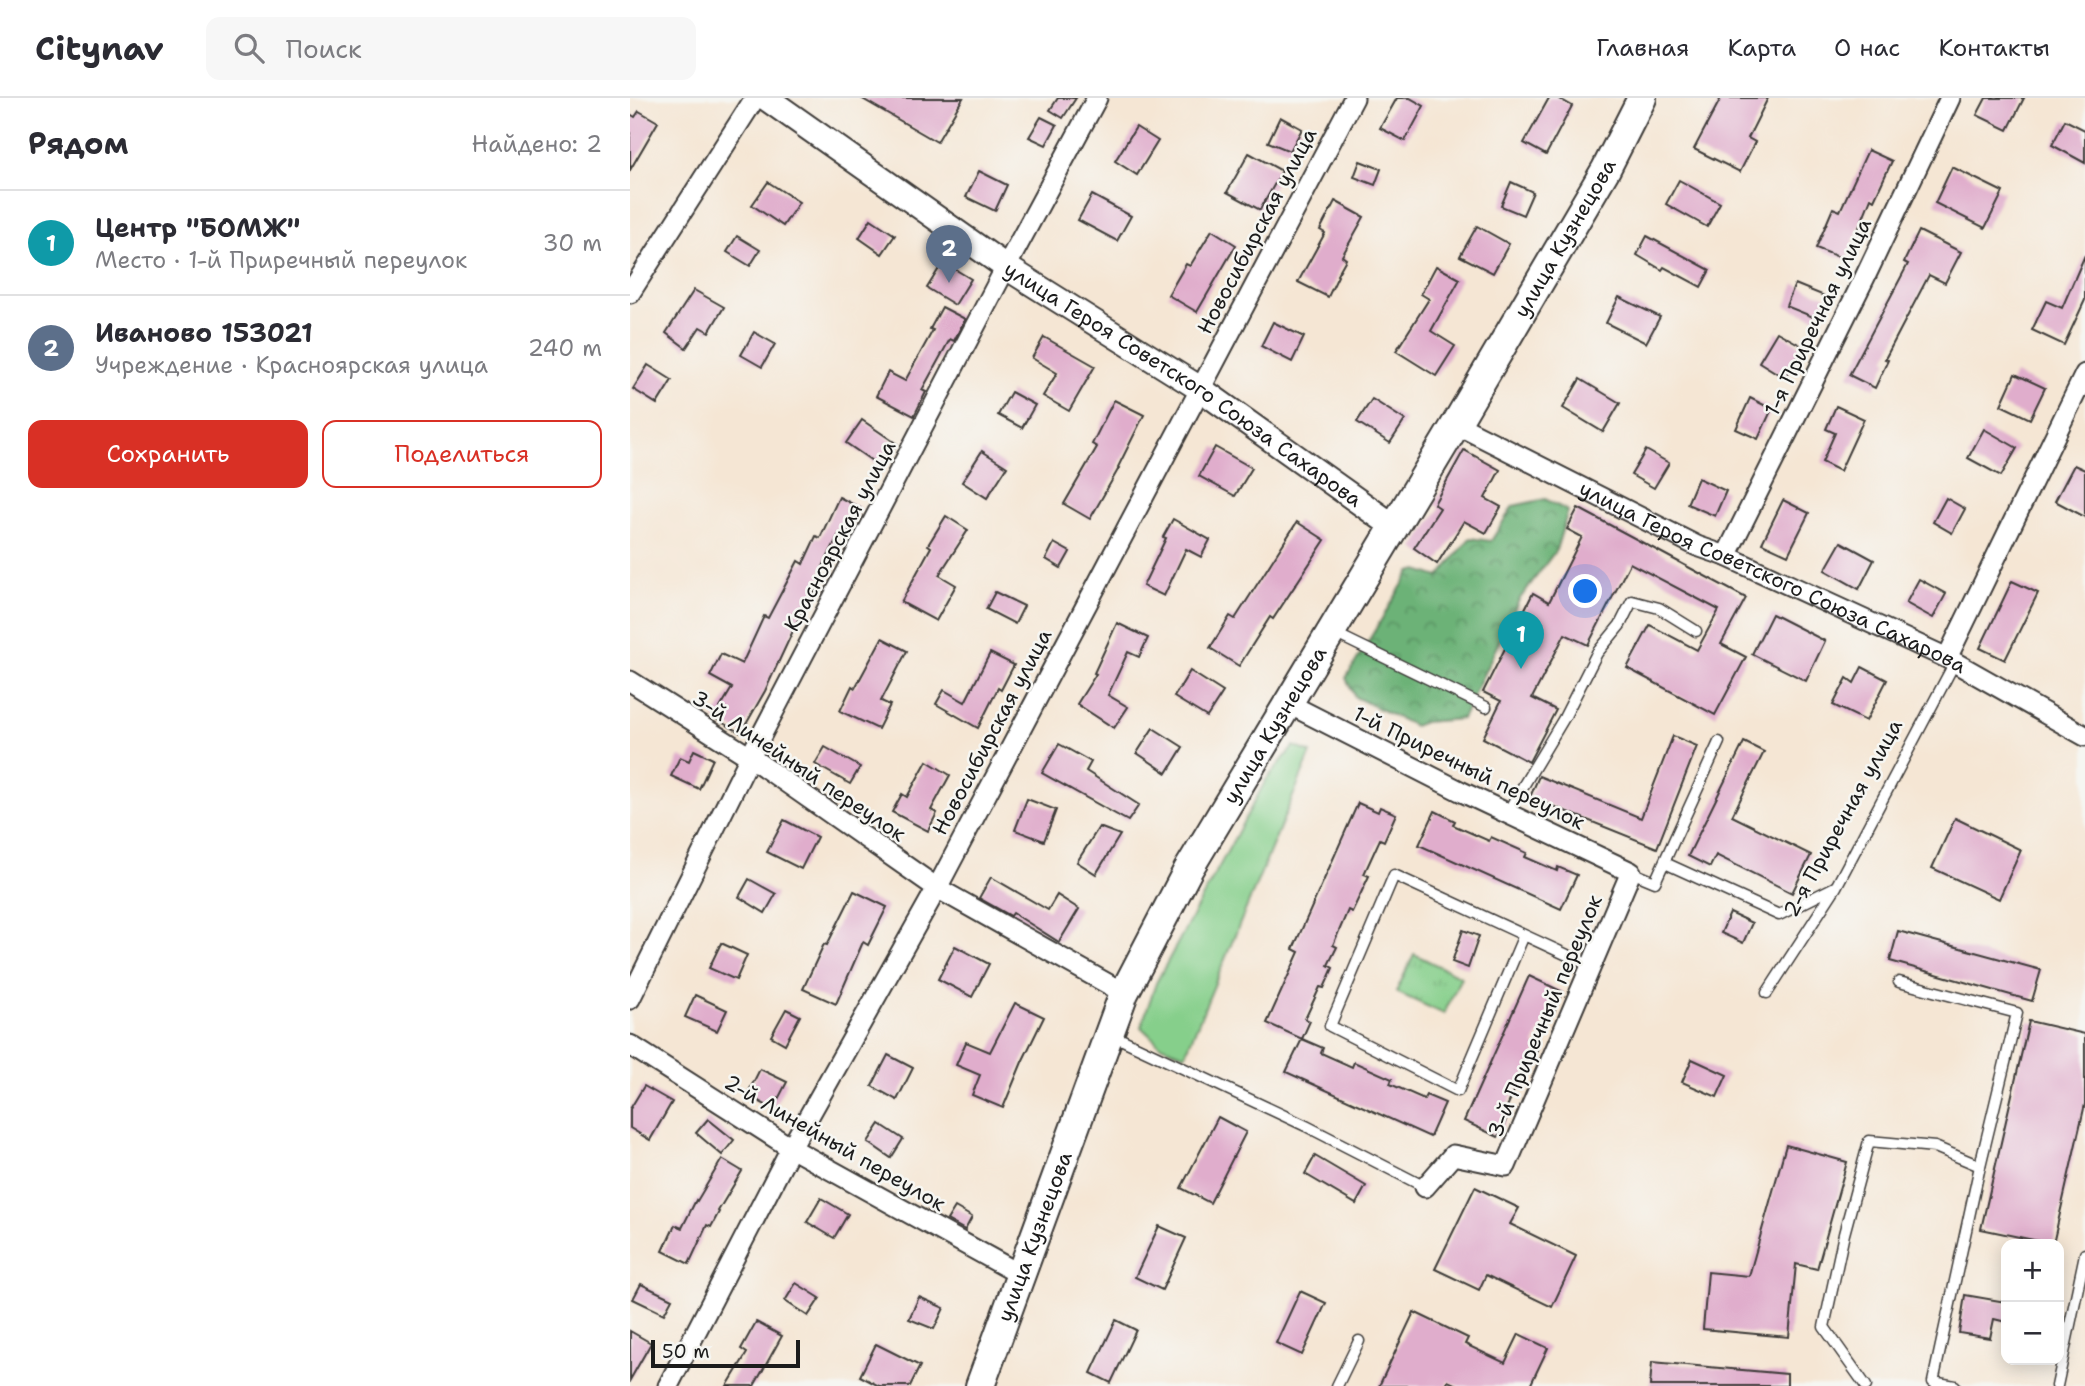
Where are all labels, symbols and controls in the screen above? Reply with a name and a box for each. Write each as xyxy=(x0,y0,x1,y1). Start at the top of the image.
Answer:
search box xyxy=(206,17,696,80)
text: Citynav xyxy=(35,26,164,71)
icon: search xyxy=(230,29,268,67)
text: Поиск xyxy=(286,31,362,66)
text: Главная xyxy=(1596,32,1689,64)
text: Карта xyxy=(1727,32,1796,64)
text: О нас xyxy=(1834,32,1900,64)
text: Контакты xyxy=(1938,32,2050,64)
text: Рядом xyxy=(28,123,128,164)
street label: Новосибирская улица xyxy=(1191,123,1323,339)
text: Найдено: 2 xyxy=(472,129,602,159)
street label: улица Кузнецова xyxy=(1508,154,1623,323)
text: Центр "БОМЖ" xyxy=(95,210,300,245)
street label: 1-я Приречная улица xyxy=(1758,213,1878,421)
pin: 2 xyxy=(926,225,972,283)
text: 1 xyxy=(46,228,56,258)
text: 30 m xyxy=(543,228,602,258)
text: Место · 1-й Приречный переулок xyxy=(95,245,467,275)
street label: улица Героя Советского Союза Сахарова xyxy=(999,255,1368,514)
text: Иваново 153021 xyxy=(95,315,313,350)
text: 2 xyxy=(43,333,59,363)
text: 240 m xyxy=(528,333,602,363)
text: Учреждение · Красноярская улица xyxy=(95,350,488,380)
button: Сохранить xyxy=(28,420,308,488)
button: Поделиться xyxy=(322,420,602,488)
street label: Красноярская улица xyxy=(778,436,902,636)
street label: улица Героя Советского Союза Сахарова xyxy=(1574,475,1971,680)
your location xyxy=(1568,574,1602,608)
pin: 1 xyxy=(1498,611,1544,669)
street label: Новосибирская улица xyxy=(926,624,1058,840)
street label: улица Кузнецова xyxy=(1217,641,1333,809)
street label: 3-й Линейный переулок xyxy=(687,684,911,848)
street label: 1-й Приречный переулок xyxy=(1348,700,1590,836)
street label: 2-я Приречная улица xyxy=(1777,714,1909,922)
street label: 3-й Приречный переулок xyxy=(1481,890,1609,1142)
street label: 2-й Линейный переулок xyxy=(719,1068,951,1218)
street label: улица Кузнецова xyxy=(991,1148,1079,1326)
map controls xyxy=(2001,1239,2064,1365)
button: + xyxy=(2001,1239,2064,1302)
button: − xyxy=(2001,1302,2064,1365)
scale bar xyxy=(651,1337,800,1369)
text: 50 m xyxy=(662,1339,710,1364)

